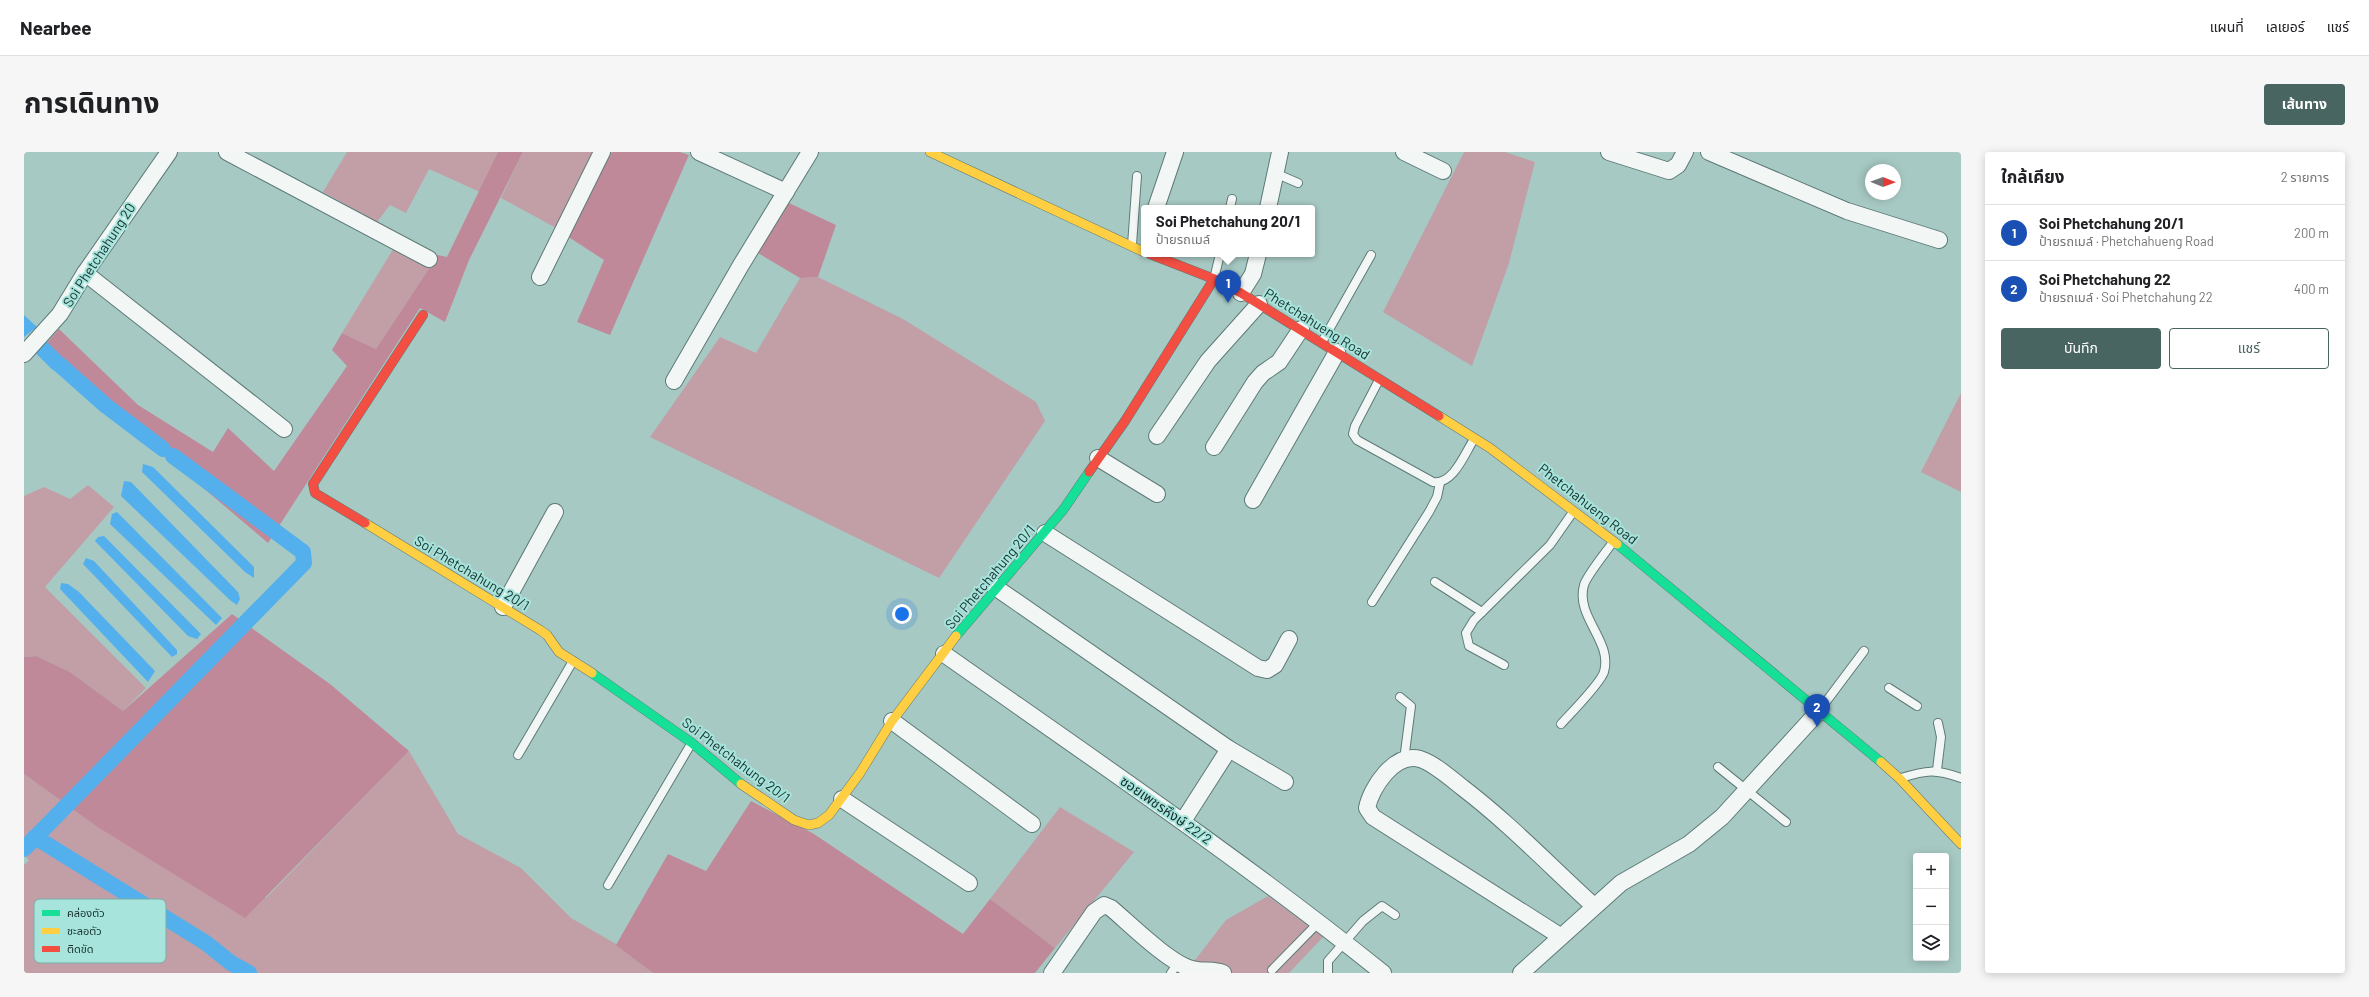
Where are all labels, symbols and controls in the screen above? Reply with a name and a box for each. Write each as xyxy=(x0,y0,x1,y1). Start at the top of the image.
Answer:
text: Nearbee xyxy=(20,16,92,39)
text: แผนที่ xyxy=(2210,18,2244,35)
text: เลเยอร์ xyxy=(2266,18,2305,35)
text: แชร์ xyxy=(2327,18,2349,35)
button: เส้นทาง xyxy=(2264,84,2345,125)
text: การเดินทาง xyxy=(24,85,159,119)
north arrow xyxy=(1865,164,1901,200)
text: ใกล้เคียง xyxy=(2001,166,2064,186)
text: 2 รายการ xyxy=(2281,169,2329,185)
street label: Soi Phetchahung 20 xyxy=(59,200,139,310)
popup xyxy=(1141,205,1315,257)
text: Soi Phetchahung 20/1 xyxy=(1156,212,1300,230)
text: Soi Phetchahung 20/1 xyxy=(2039,214,2183,232)
text: 1 xyxy=(2012,225,2016,241)
text: 200 m xyxy=(2294,225,2329,241)
text: ป้ายรถเมล์ xyxy=(1156,231,1210,247)
text: ป้ายรถเมล์ · Phetchahueng Road xyxy=(2039,233,2214,249)
pin: 1 xyxy=(1215,270,1241,303)
text: Soi Phetchahung 22 xyxy=(2039,270,2171,288)
text: 2 xyxy=(2010,281,2018,297)
text: 400 m xyxy=(2294,281,2329,297)
street label: Phetchahueng Road xyxy=(1261,284,1373,363)
text: ป้ายรถเมล์ · Soi Phetchahung 22 xyxy=(2039,289,2213,305)
button: บันทึก xyxy=(2001,328,2161,369)
button: แชร์ xyxy=(2169,328,2329,369)
street label: Phetchahueng Road xyxy=(1535,460,1641,548)
street label: Soi Phetchahung 20/1 xyxy=(941,521,1038,632)
street label: Soi Phetchahung 20/1 xyxy=(412,532,533,614)
your location xyxy=(892,604,912,624)
pin: 2 xyxy=(1804,694,1830,727)
street label: Soi Phetchahung 20/1 xyxy=(679,713,794,806)
street label: ซอยเพชรหึงษ์ 22/2 xyxy=(1117,772,1215,847)
map controls xyxy=(1913,853,1949,961)
button: + xyxy=(1913,853,1949,889)
button: − xyxy=(1913,889,1949,925)
legend xyxy=(34,899,166,963)
text: คล่องตัว xyxy=(67,906,105,919)
text: ชะลอตัว xyxy=(67,924,102,937)
button: layers xyxy=(1913,925,1949,961)
text: ติดขัด xyxy=(67,942,94,955)

